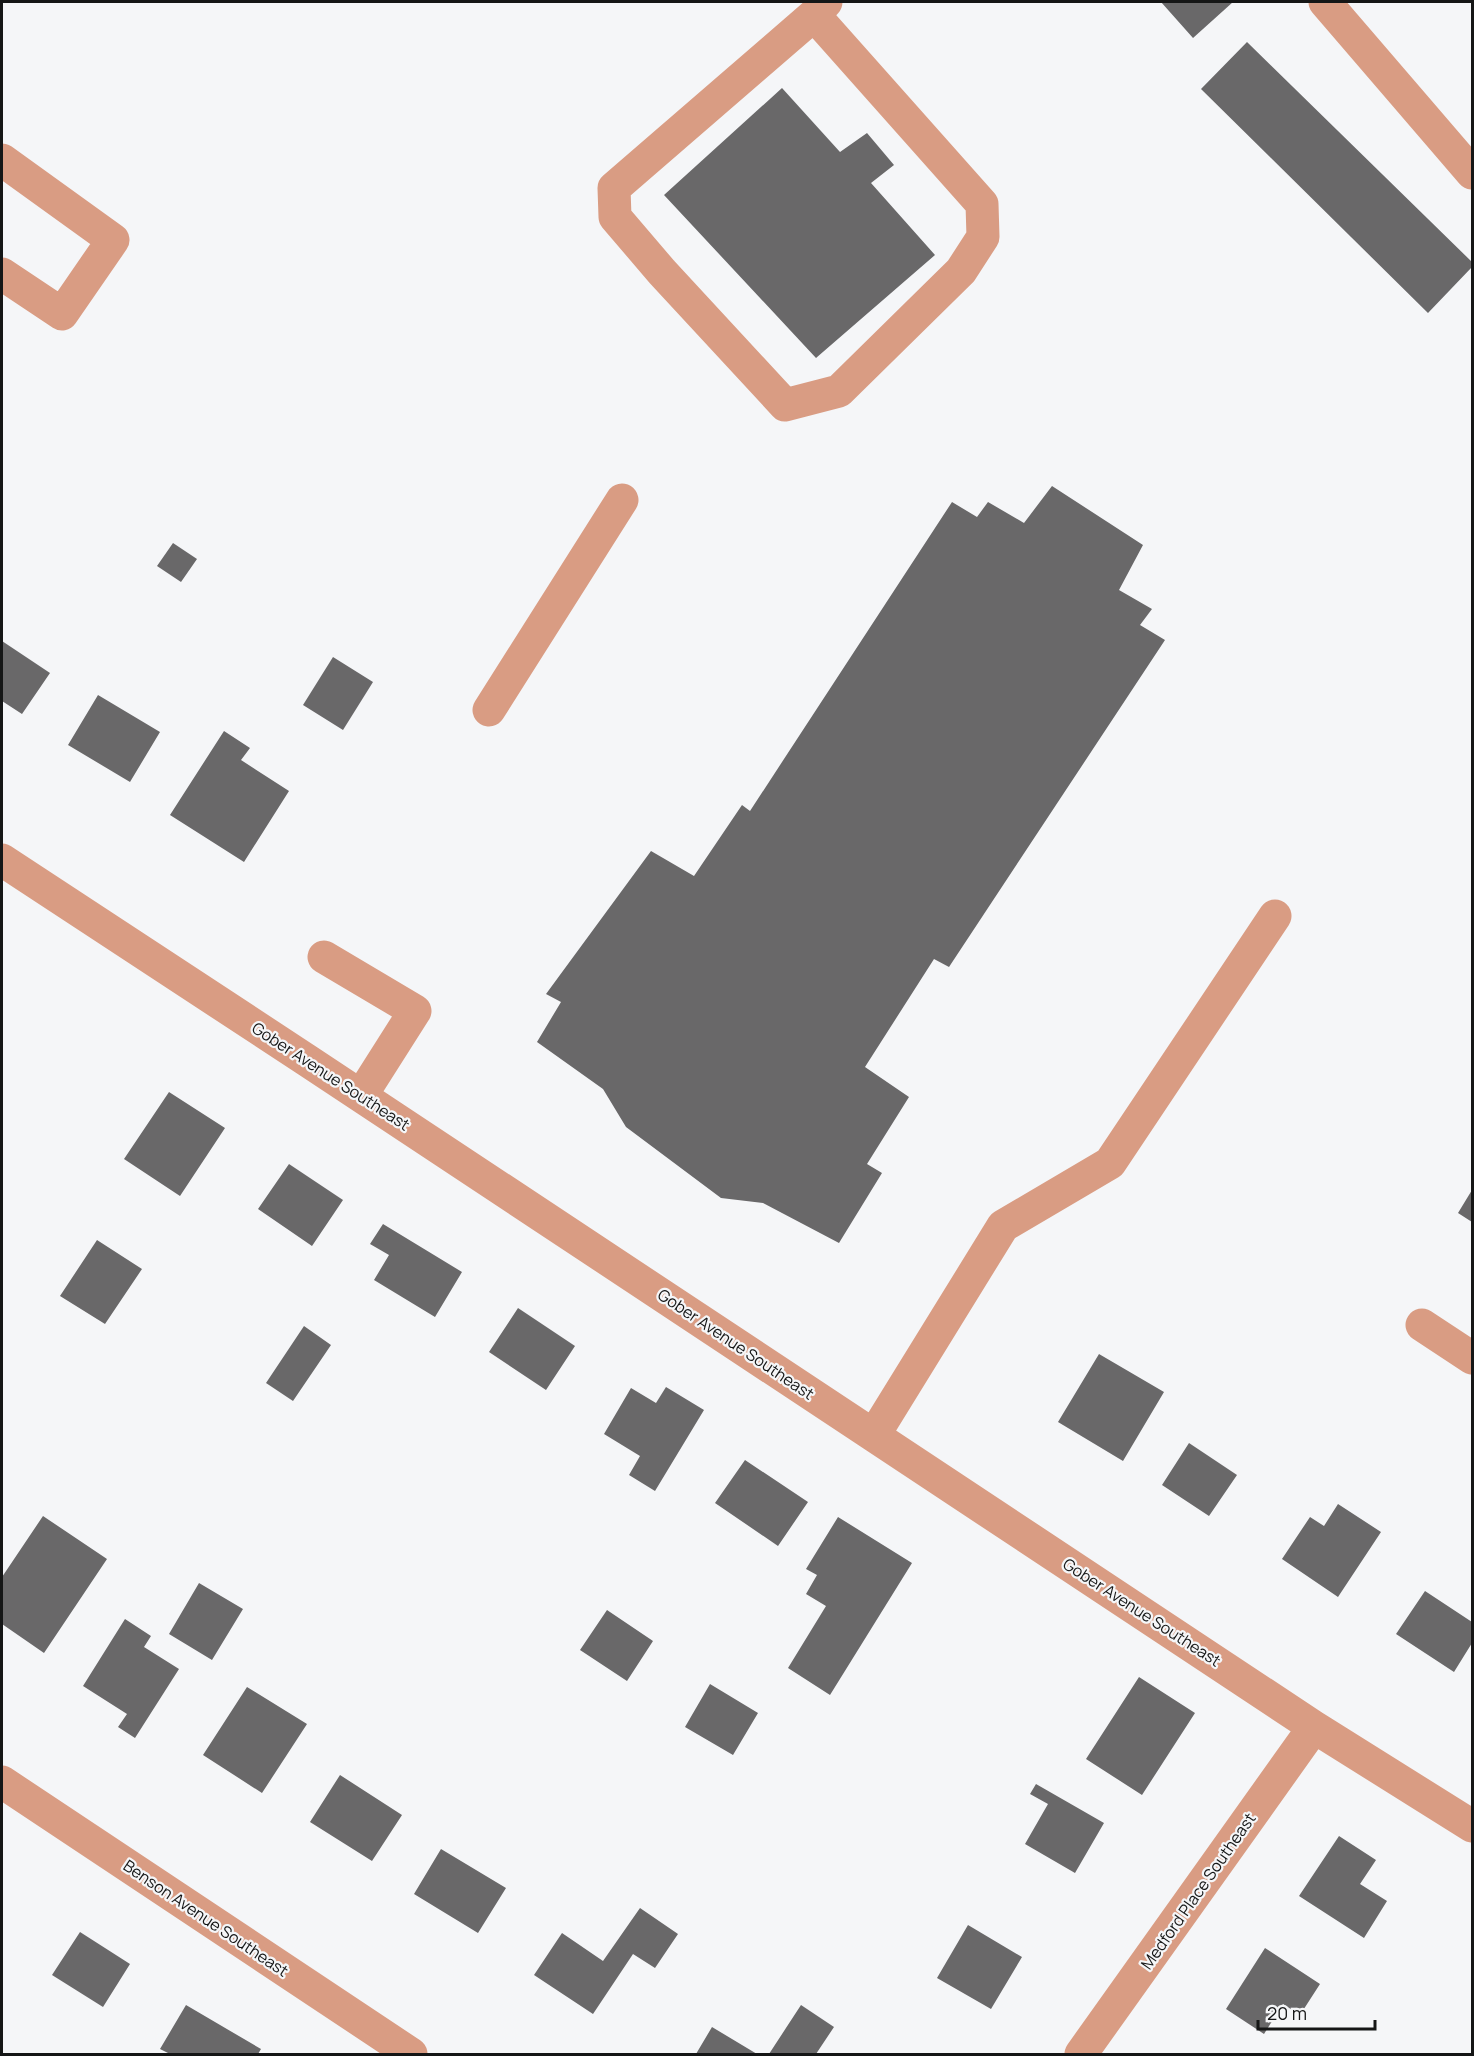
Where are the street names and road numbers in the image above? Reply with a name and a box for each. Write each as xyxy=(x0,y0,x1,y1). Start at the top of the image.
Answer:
street label: Gober Avenue Southeast xyxy=(248,1017,414,1135)
street label: Gober Avenue Southeast xyxy=(654,1283,818,1405)
street label: Gober Avenue Southeast xyxy=(1059,1553,1225,1671)
street label: Medford Place Southeast xyxy=(1136,1808,1260,1974)
street label: Benson Avenue Southeast xyxy=(119,1854,293,1982)

